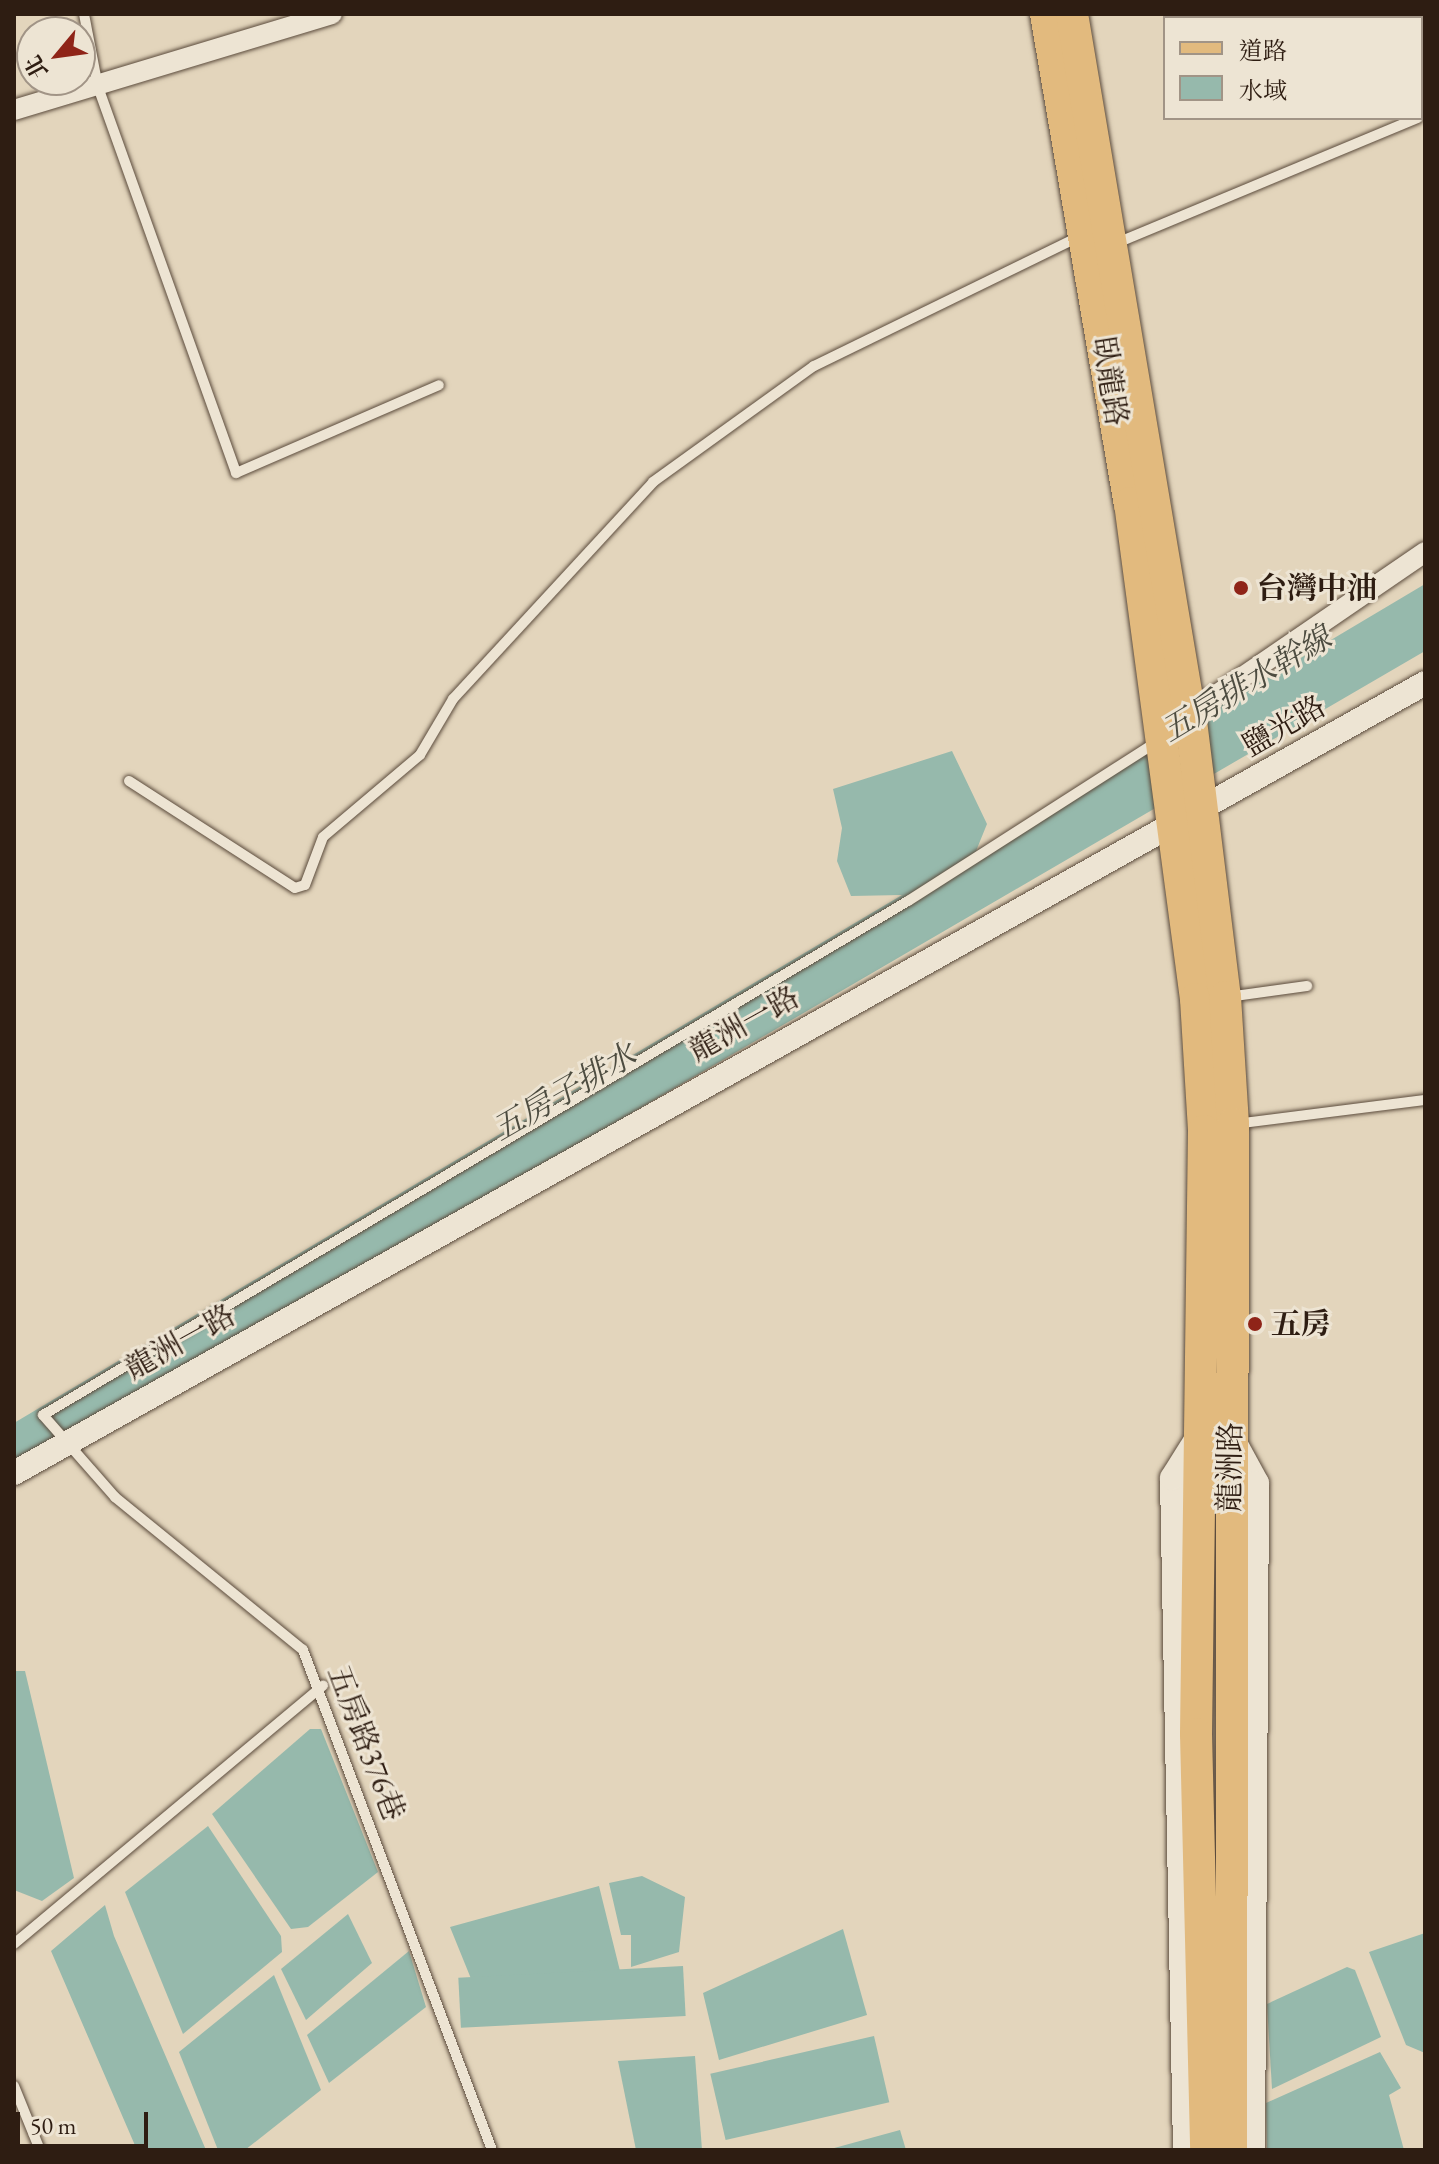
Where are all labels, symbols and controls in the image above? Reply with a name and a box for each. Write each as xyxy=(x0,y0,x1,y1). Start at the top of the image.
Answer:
north arrow xyxy=(16,16,96,96)
legend xyxy=(1163,16,1423,120)
text: 道路 xyxy=(1239,35,1287,66)
text: 北 xyxy=(18,50,54,84)
text: 水域 xyxy=(1239,75,1287,106)
street label: 臥龍路 xyxy=(1085,334,1135,428)
place label: 台灣中油 xyxy=(1257,570,1377,606)
marker: 台灣中油 xyxy=(1232,579,1250,597)
water label: 五房排水幹線 xyxy=(1154,618,1338,750)
street label: 鹽光路 xyxy=(1236,688,1332,764)
street label: 龍洲一路 xyxy=(683,979,805,1069)
water label: 五房子排水 xyxy=(485,1035,643,1149)
street label: 龍洲一路 xyxy=(119,1297,241,1387)
place label: 五房 xyxy=(1271,1306,1331,1342)
marker: 五房 xyxy=(1246,1315,1264,1333)
street label: 龍洲路 xyxy=(1211,1422,1249,1512)
street label: 五房路376巷 xyxy=(320,1660,412,1826)
scale bar xyxy=(20,2096,152,2146)
text: 50 m xyxy=(30,2110,77,2141)

